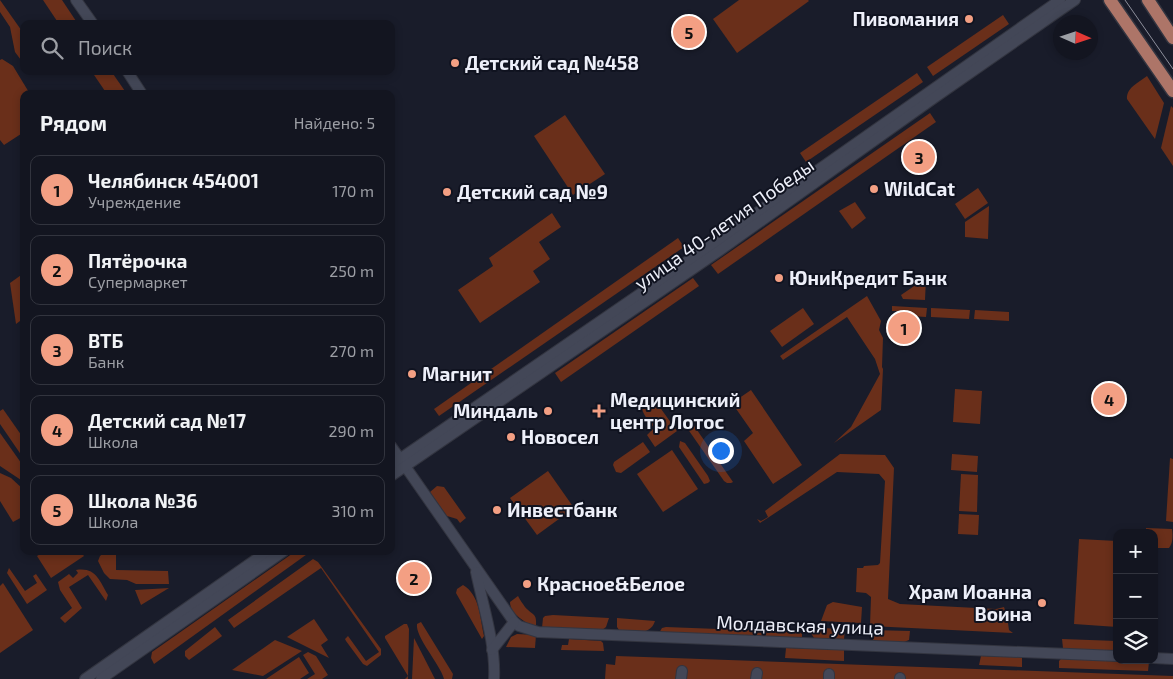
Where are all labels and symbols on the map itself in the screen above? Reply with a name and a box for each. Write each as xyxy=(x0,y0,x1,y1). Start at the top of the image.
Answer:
place label: Пивомания xyxy=(852,7,959,30)
pin: 5 xyxy=(673,13,705,51)
marker: Пивомания xyxy=(963,13,975,25)
north arrow xyxy=(1053,15,1098,60)
place label: Детский сад №458 xyxy=(465,51,639,74)
marker: Детский сад №458 xyxy=(449,57,461,69)
pin: 3 xyxy=(903,138,935,176)
street label: улица 40-летия Победы xyxy=(629,153,819,295)
place label: WildCat xyxy=(884,177,955,200)
place label: Детский сад №9 xyxy=(457,180,608,203)
marker: WildCat xyxy=(868,183,880,195)
marker: Детский сад №9 xyxy=(441,186,453,198)
place label: ЮниКредит Банк xyxy=(789,266,948,289)
marker: ЮниКредит Банк xyxy=(773,272,785,284)
pin: 1 xyxy=(888,309,920,347)
place label: Магнит xyxy=(422,362,492,385)
marker: Магнит xyxy=(406,368,418,380)
pin: 4 xyxy=(1093,380,1125,418)
place label: Медицинский центр Лотос xyxy=(610,388,740,433)
place label: Миндаль xyxy=(453,399,538,422)
marker: Медицинский центр Лотос xyxy=(592,404,606,418)
marker: Миндаль xyxy=(542,405,554,417)
place label: Новосел xyxy=(521,425,599,448)
marker: Новосел xyxy=(505,431,517,443)
your location xyxy=(708,438,734,464)
place label: Инвестбанк xyxy=(507,498,618,521)
marker: Инвестбанк xyxy=(491,504,503,516)
pin: 2 xyxy=(398,559,430,597)
place label: Красное&Белое xyxy=(537,572,685,595)
marker: Красное&Белое xyxy=(521,578,533,590)
place label: Храм Иоанна Воина xyxy=(909,580,1032,625)
marker: Храм Иоанна Воина xyxy=(1036,597,1048,609)
street label: Молдавская улица xyxy=(716,610,884,640)

